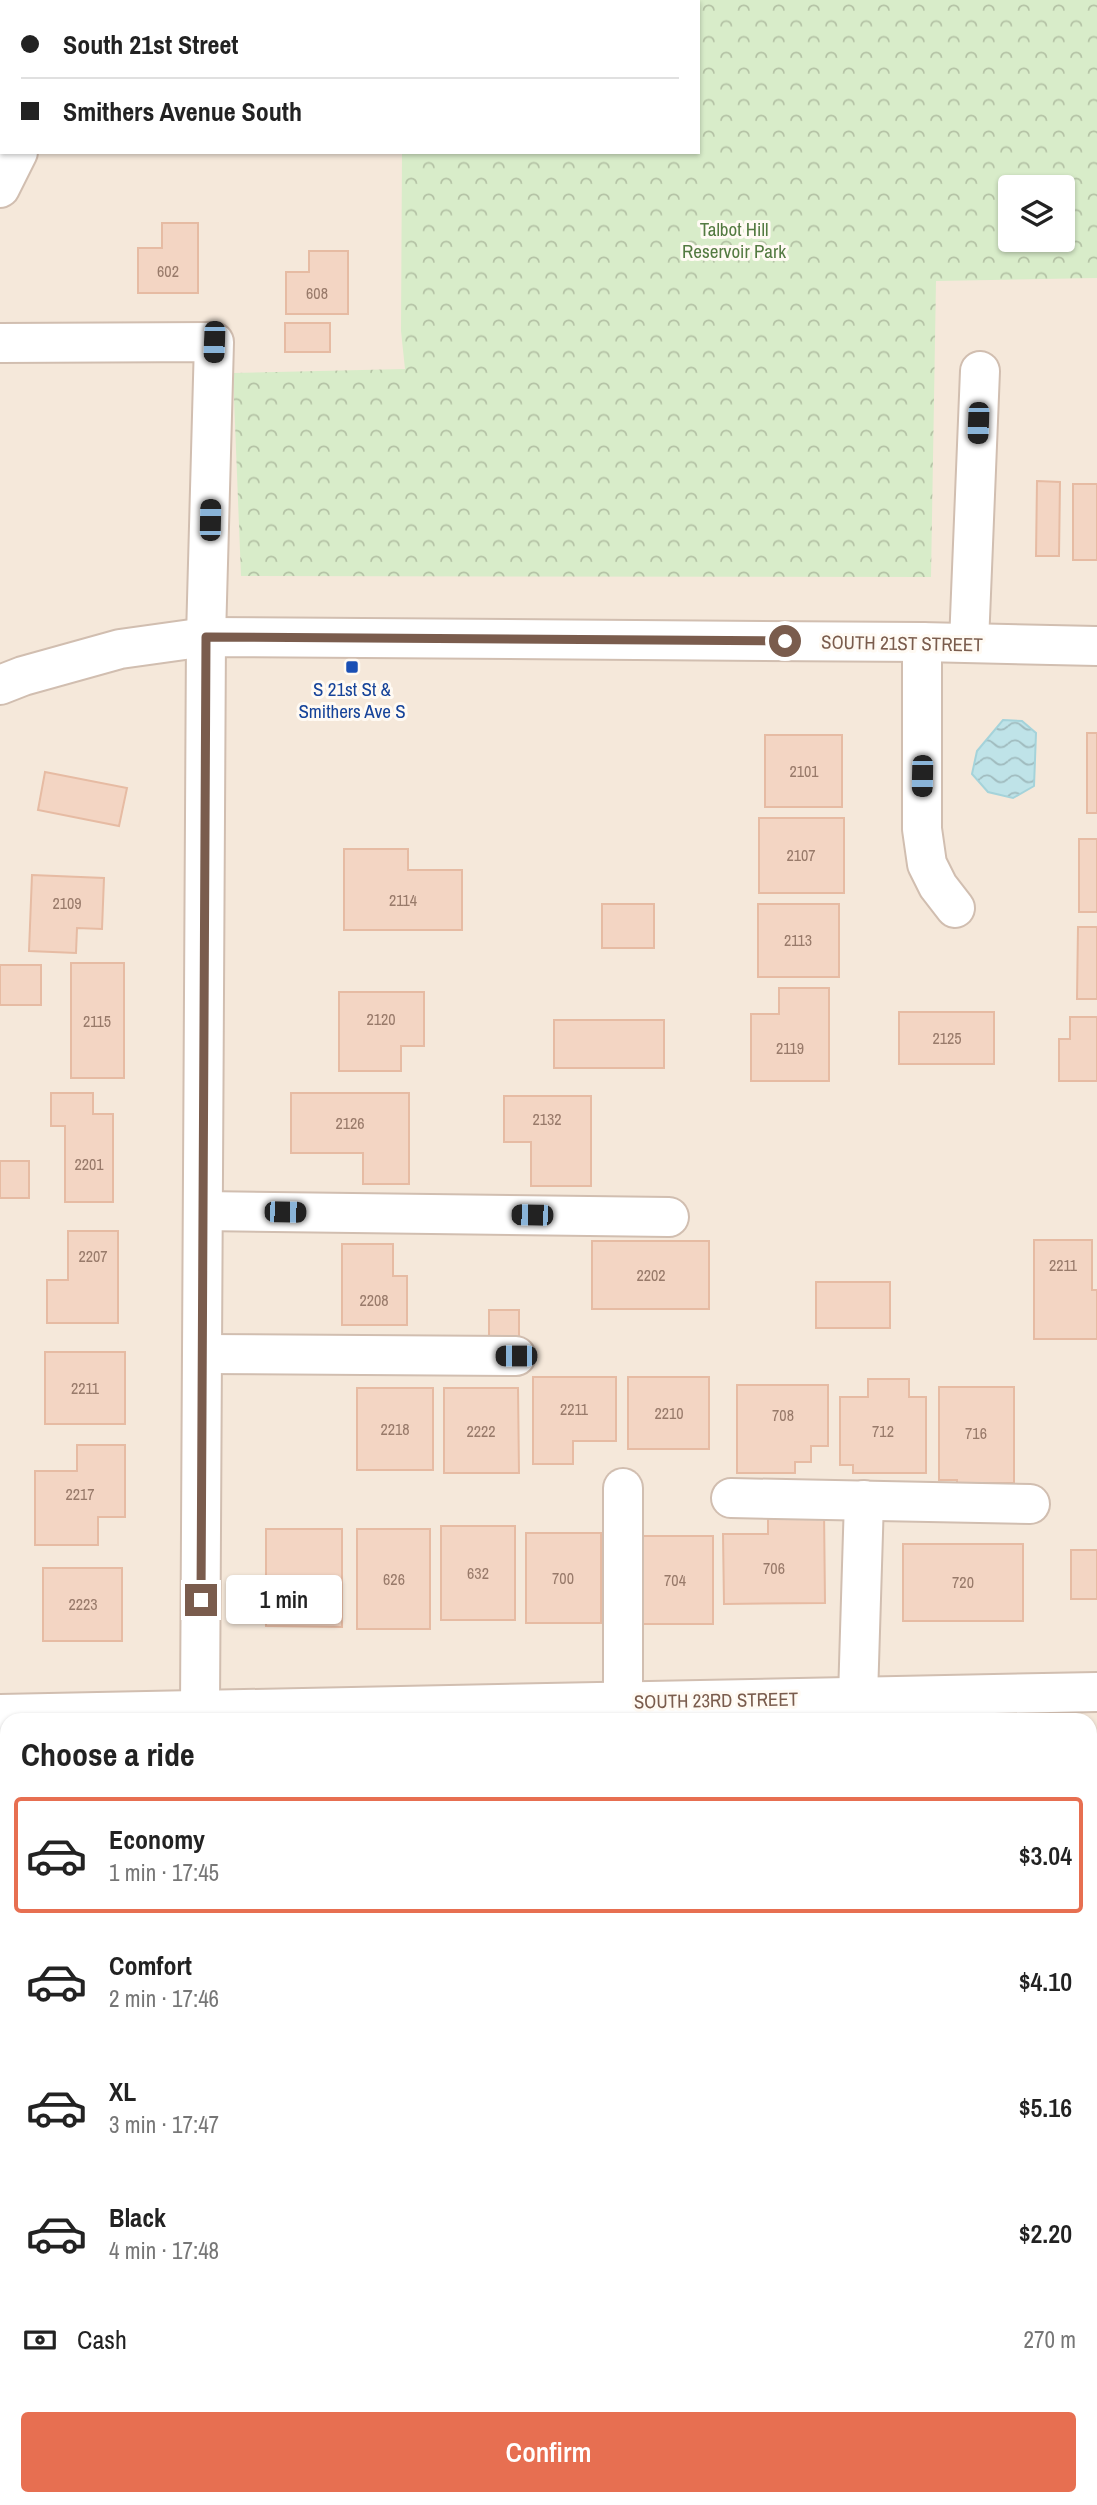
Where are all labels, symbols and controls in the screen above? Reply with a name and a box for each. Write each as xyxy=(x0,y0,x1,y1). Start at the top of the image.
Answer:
text: South 21st Street xyxy=(63,27,238,62)
text: Smithers Avenue South xyxy=(63,94,302,129)
map controls xyxy=(998,175,1075,252)
button: layers xyxy=(998,175,1075,252)
park label: Talbot Hill Reservoir Park xyxy=(682,216,786,264)
house number: 602 xyxy=(157,260,179,282)
house number: 608 xyxy=(306,282,328,304)
car xyxy=(203,321,226,363)
car xyxy=(967,402,990,444)
car xyxy=(200,499,221,541)
route start xyxy=(769,625,801,657)
street label: SOUTH 21ST STREET xyxy=(821,629,984,657)
marker: S 21st St & Smithers Ave S xyxy=(344,659,360,675)
place label: S 21st St & Smithers Ave S xyxy=(298,676,406,724)
car xyxy=(912,755,933,797)
house number: 2101 xyxy=(789,760,819,782)
house number: 2107 xyxy=(786,844,816,866)
house number: 2114 xyxy=(389,889,417,911)
house number: 2109 xyxy=(52,892,82,914)
house number: 2113 xyxy=(784,929,812,951)
house number: 2120 xyxy=(366,1008,396,1030)
house number: 2115 xyxy=(83,1010,111,1032)
house number: 2125 xyxy=(932,1027,962,1049)
house number: 2119 xyxy=(776,1037,804,1059)
house number: 2132 xyxy=(532,1108,562,1130)
house number: 2126 xyxy=(335,1112,365,1134)
house number: 2201 xyxy=(74,1153,104,1175)
car xyxy=(264,1201,307,1223)
car xyxy=(511,1204,554,1226)
house number: 2207 xyxy=(78,1245,108,1267)
house number: 2211 xyxy=(1049,1254,1078,1276)
house number: 2202 xyxy=(636,1264,666,1286)
house number: 2208 xyxy=(359,1289,389,1311)
car xyxy=(496,1346,538,1367)
house number: 2211 xyxy=(71,1377,100,1399)
house number: 2211 xyxy=(560,1398,589,1420)
house number: 2210 xyxy=(654,1402,684,1424)
house number: 708 xyxy=(772,1404,794,1426)
house number: 2218 xyxy=(380,1418,410,1440)
house number: 2222 xyxy=(466,1420,496,1442)
house number: 712 xyxy=(872,1420,894,1442)
house number: 716 xyxy=(965,1422,987,1444)
house number: 2217 xyxy=(65,1483,95,1505)
house number: 706 xyxy=(763,1557,785,1579)
house number: 632 xyxy=(467,1562,489,1584)
house number: 700 xyxy=(552,1567,574,1589)
house number: 626 xyxy=(383,1568,405,1590)
house number: 704 xyxy=(664,1569,686,1591)
house number: 720 xyxy=(952,1571,974,1593)
callout: 1 min xyxy=(226,1576,341,1624)
route end xyxy=(185,1584,217,1616)
text: 1 min xyxy=(260,1584,308,1615)
house number: 2223 xyxy=(68,1593,98,1615)
street label: SOUTH 23RD STREET xyxy=(634,1686,799,1714)
text: Choose a ride xyxy=(21,1733,195,1776)
text: Economy xyxy=(109,1822,205,1857)
icon: car xyxy=(25,1824,88,1887)
text: $3.04 xyxy=(1019,1838,1072,1873)
text: 1 min · 17:45 xyxy=(109,1857,219,1888)
text: Comfort xyxy=(109,1948,192,1983)
icon: car xyxy=(25,1950,88,2013)
text: $4.10 xyxy=(1019,1964,1072,1999)
text: 2 min · 17:46 xyxy=(109,1983,219,2014)
text: XL xyxy=(109,2074,136,2109)
icon: car xyxy=(25,2076,88,2139)
text: $5.16 xyxy=(1019,2090,1072,2125)
text: 3 min · 17:47 xyxy=(109,2109,219,2140)
text: Black xyxy=(109,2200,166,2235)
icon: car xyxy=(25,2202,88,2265)
text: $2.20 xyxy=(1019,2216,1072,2251)
text: 4 min · 17:48 xyxy=(109,2235,219,2266)
icon: cash xyxy=(21,2321,59,2359)
text: Cash xyxy=(77,2322,127,2357)
text: 270 m xyxy=(1024,2324,1076,2355)
button: Confirm xyxy=(21,2412,1076,2492)

